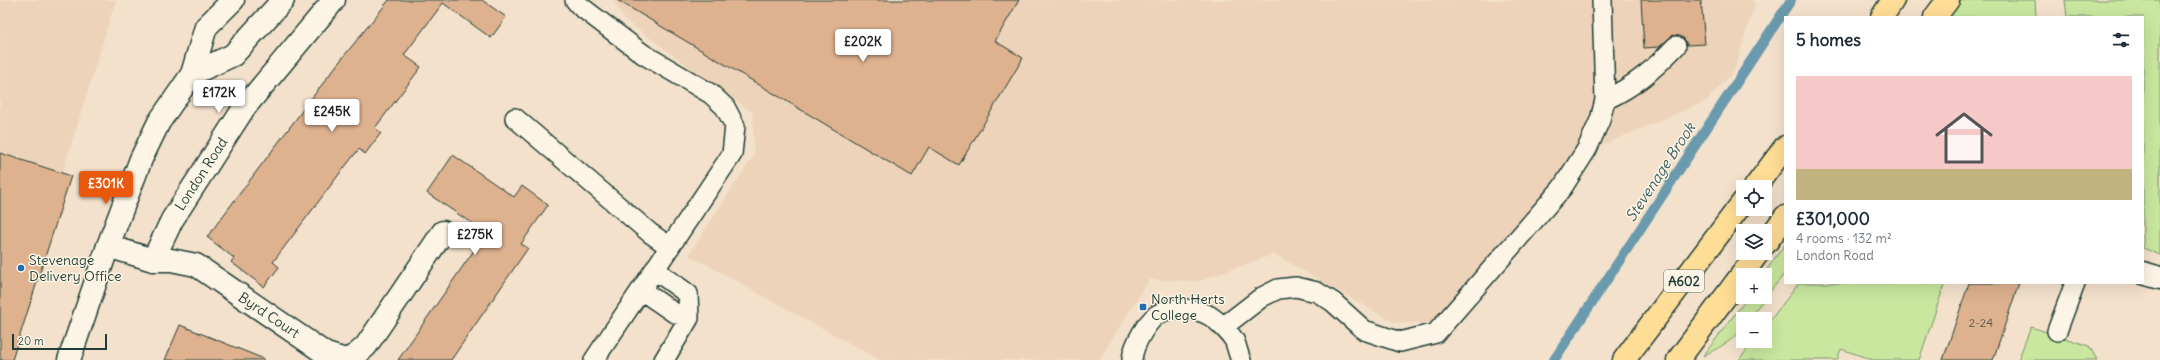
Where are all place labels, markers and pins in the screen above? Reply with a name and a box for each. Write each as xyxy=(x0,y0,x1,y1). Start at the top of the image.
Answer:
pin: £202K xyxy=(835,29,891,63)
pin: £172K xyxy=(191,80,247,114)
pin: £245K xyxy=(304,99,360,133)
pin: £301K xyxy=(78,171,134,205)
pin: £275K xyxy=(447,222,503,256)
place label: Stevenage Delivery Office xyxy=(29,251,122,285)
marker: Stevenage Delivery Office xyxy=(16,263,26,273)
place label: North Herts College xyxy=(1151,290,1225,324)
marker: North Herts College xyxy=(1138,302,1148,312)

